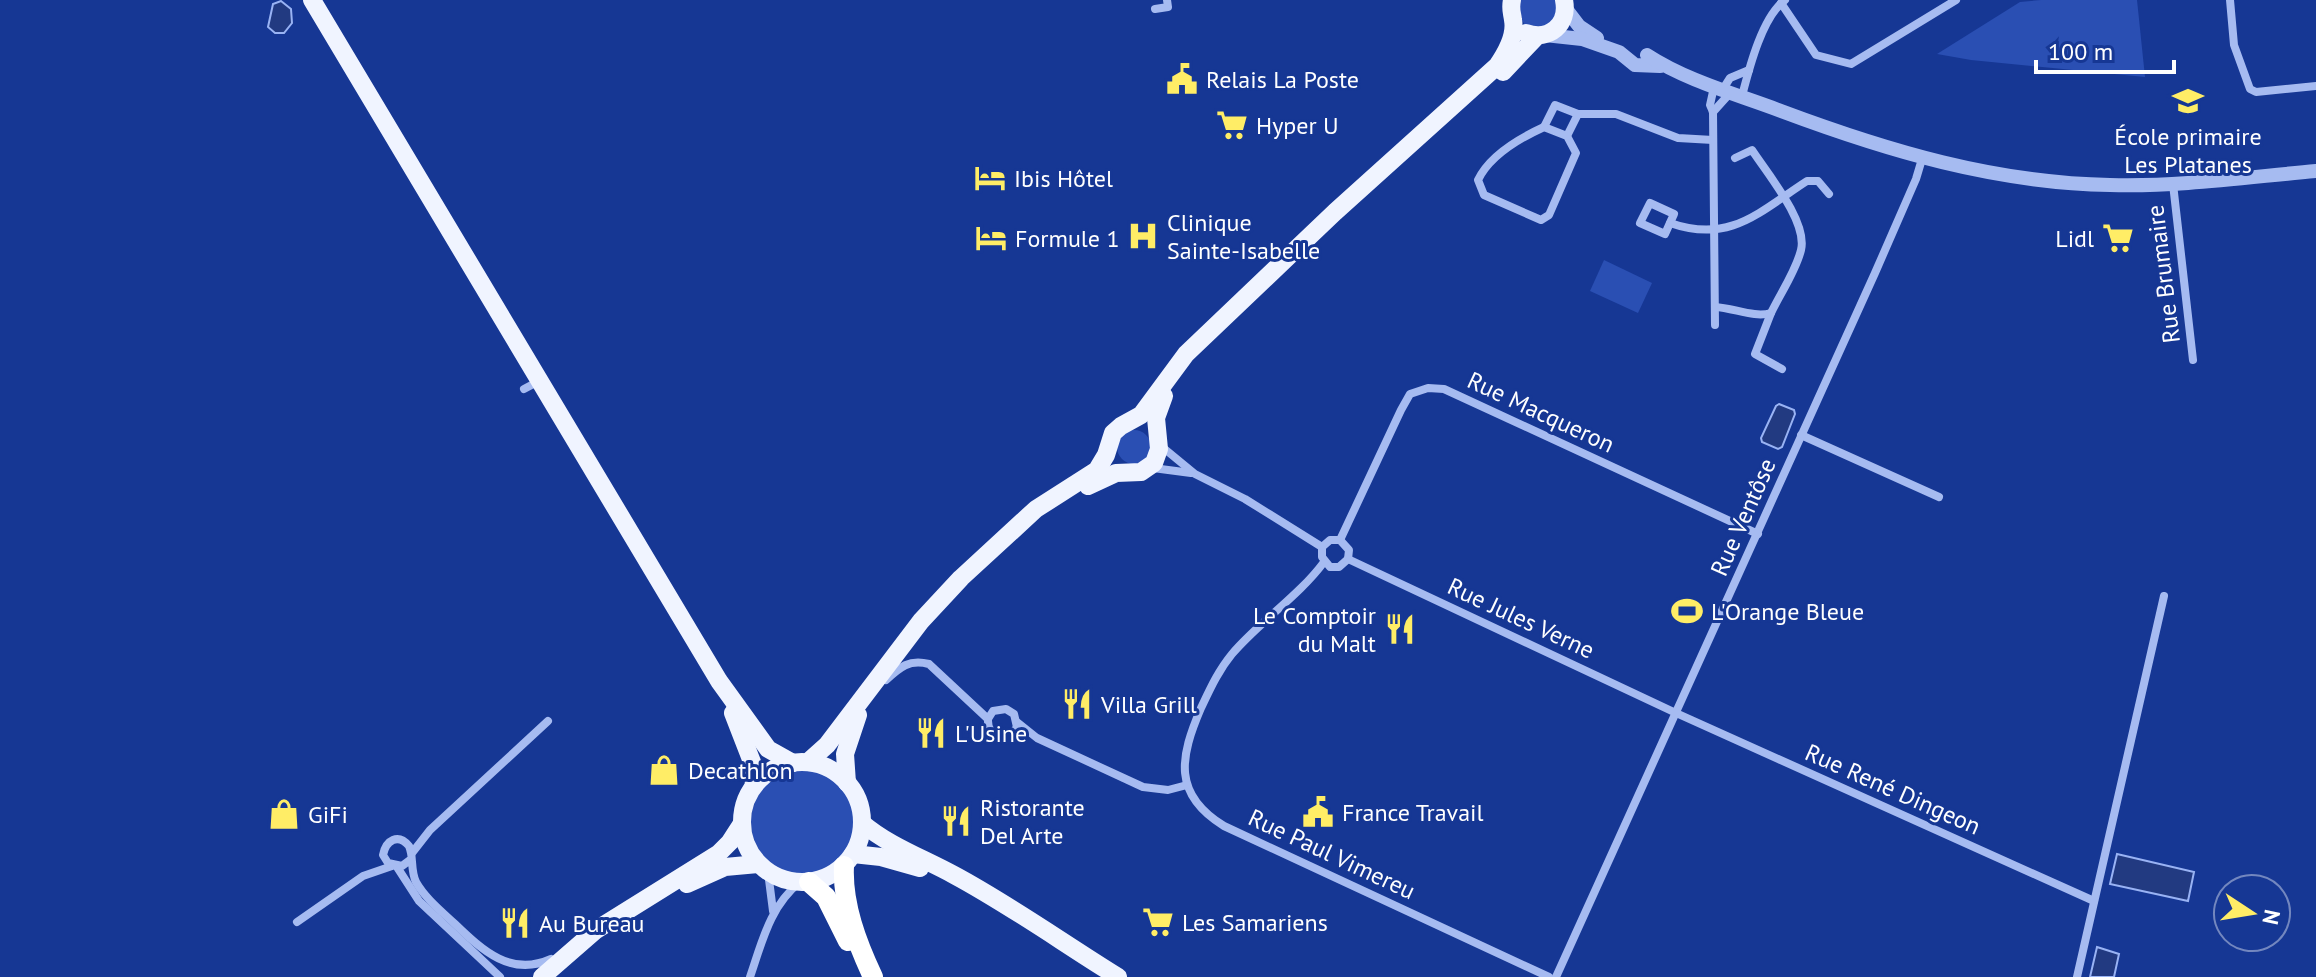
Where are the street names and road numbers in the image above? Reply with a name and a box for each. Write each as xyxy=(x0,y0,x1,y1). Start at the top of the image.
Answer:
street label: Rue Brumaire xyxy=(2139,203,2187,345)
street label: Rue Macqueron xyxy=(1462,364,1620,460)
street label: Rue Ventôse xyxy=(1703,453,1783,581)
street label: Rue Jules Verne xyxy=(1443,570,1599,666)
street label: Rue René Dingeon xyxy=(1801,736,1985,842)
street label: Rue Paul Vimereu xyxy=(1244,802,1420,906)

